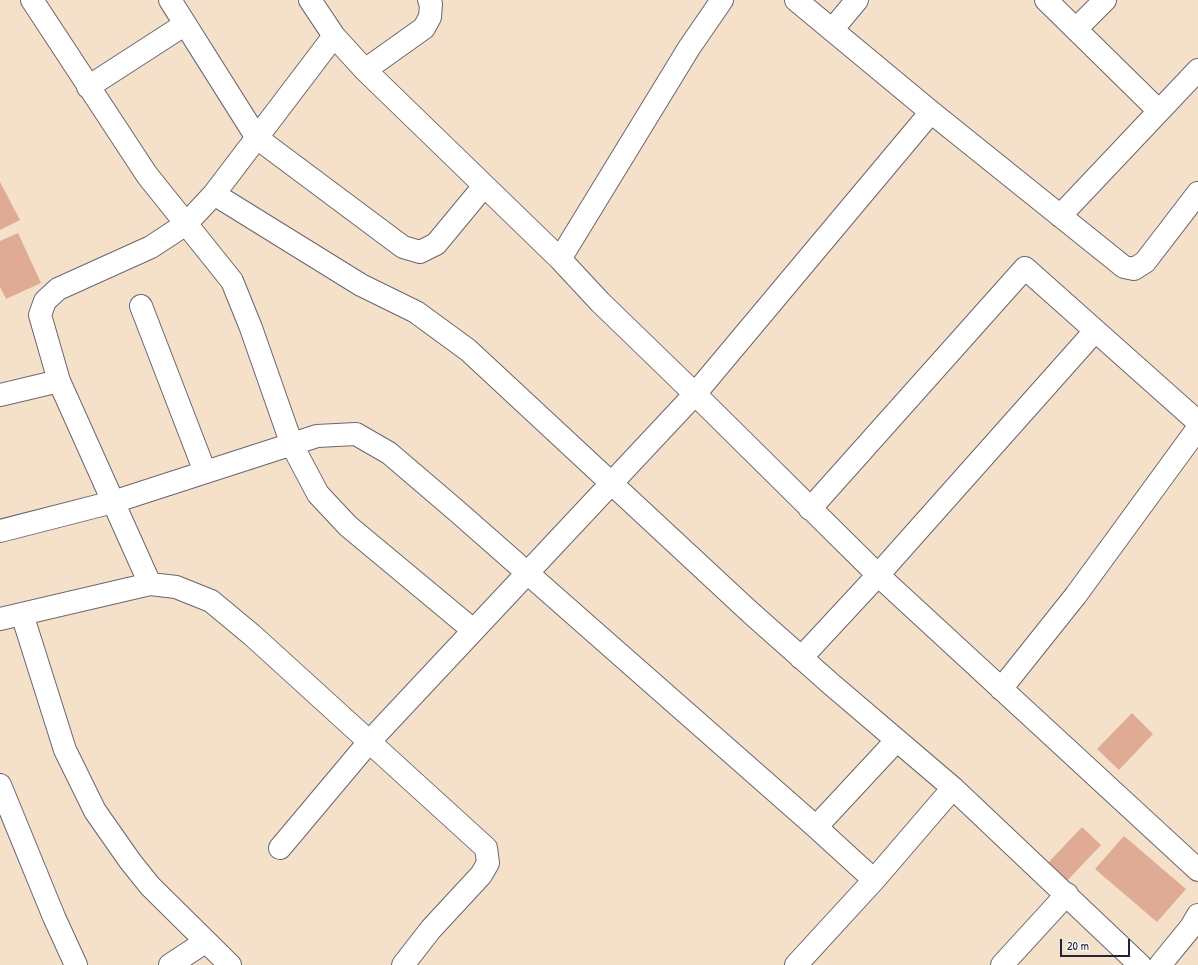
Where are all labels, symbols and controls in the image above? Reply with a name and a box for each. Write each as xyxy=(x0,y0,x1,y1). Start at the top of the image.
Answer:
scale bar xyxy=(1062,931,1132,957)
text: 20 m xyxy=(1067,937,1089,954)

